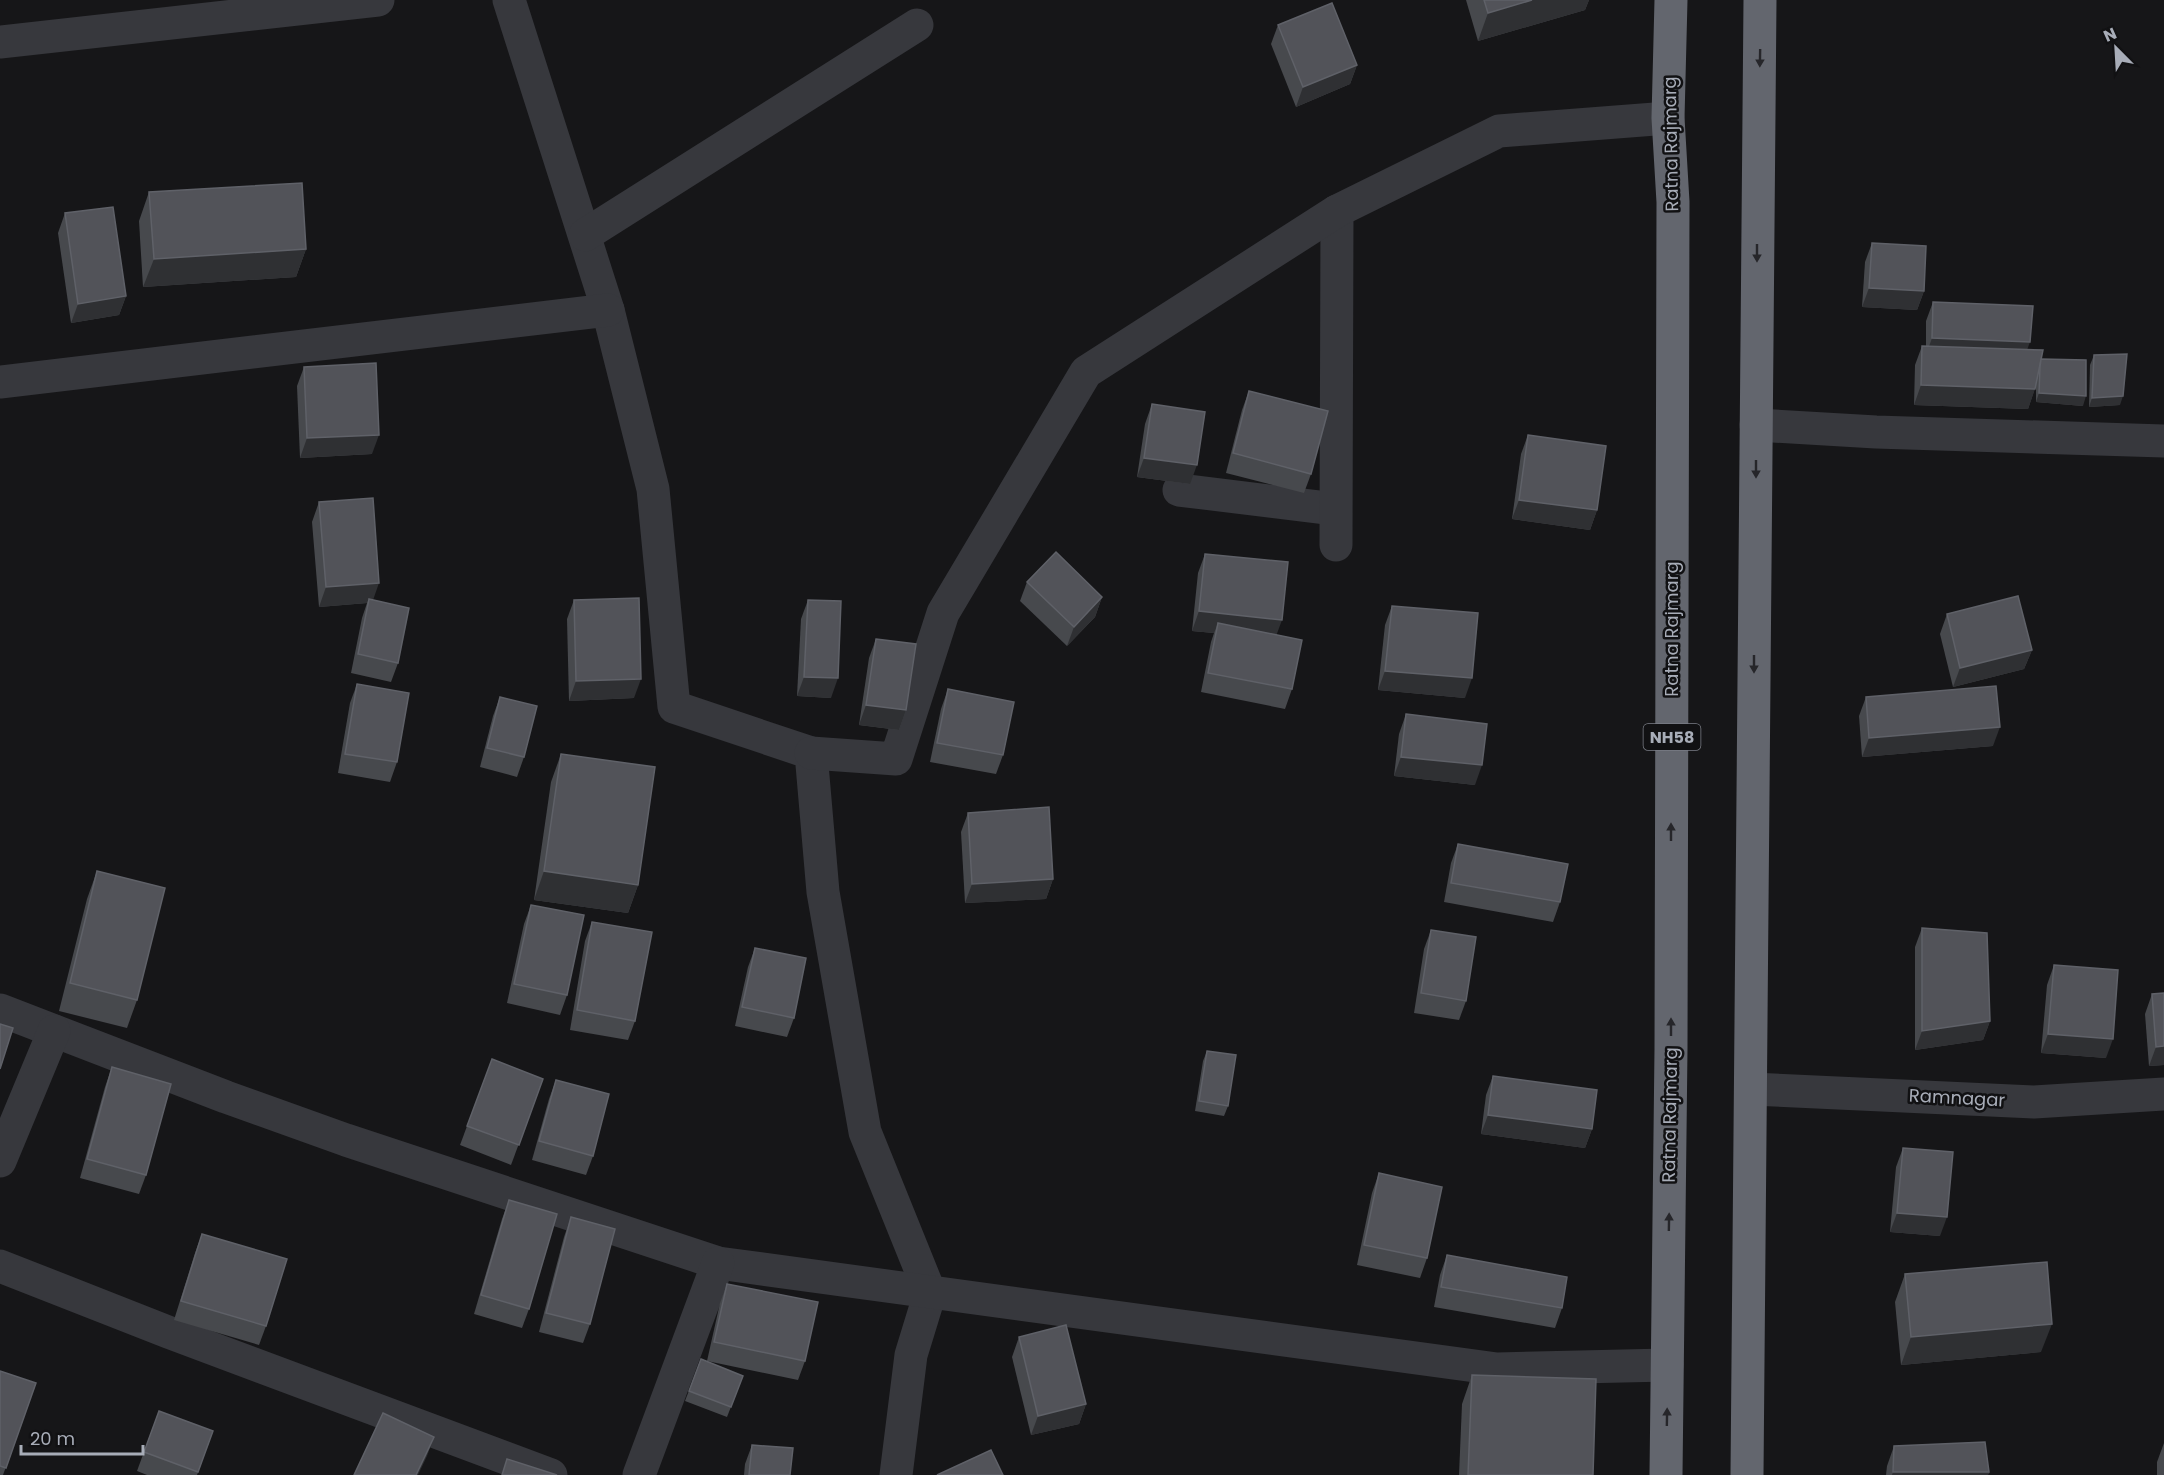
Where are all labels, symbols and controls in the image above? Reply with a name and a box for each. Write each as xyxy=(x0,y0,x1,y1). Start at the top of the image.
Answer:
north arrow xyxy=(2086,18,2146,78)
text: N xyxy=(2100,22,2120,48)
one-way arrow xyxy=(1755,49,1764,68)
street label: Ratna Rajmarg xyxy=(1657,76,1684,212)
one-way arrow xyxy=(1753,244,1762,263)
one-way arrow xyxy=(1751,460,1761,479)
street label: Ratna Rajmarg xyxy=(1659,561,1684,697)
one-way arrow xyxy=(1749,655,1759,674)
road number: NH58 xyxy=(1644,724,1700,750)
one-way arrow xyxy=(1666,822,1676,841)
one-way arrow xyxy=(1666,1017,1676,1036)
street label: Ratna Rajmarg xyxy=(1656,1047,1683,1183)
street label: Ramnagar xyxy=(1908,1082,2006,1113)
one-way arrow xyxy=(1664,1212,1674,1231)
one-way arrow xyxy=(1662,1407,1672,1426)
scale bar xyxy=(21,1418,142,1456)
text: 20 m xyxy=(30,1426,75,1451)

